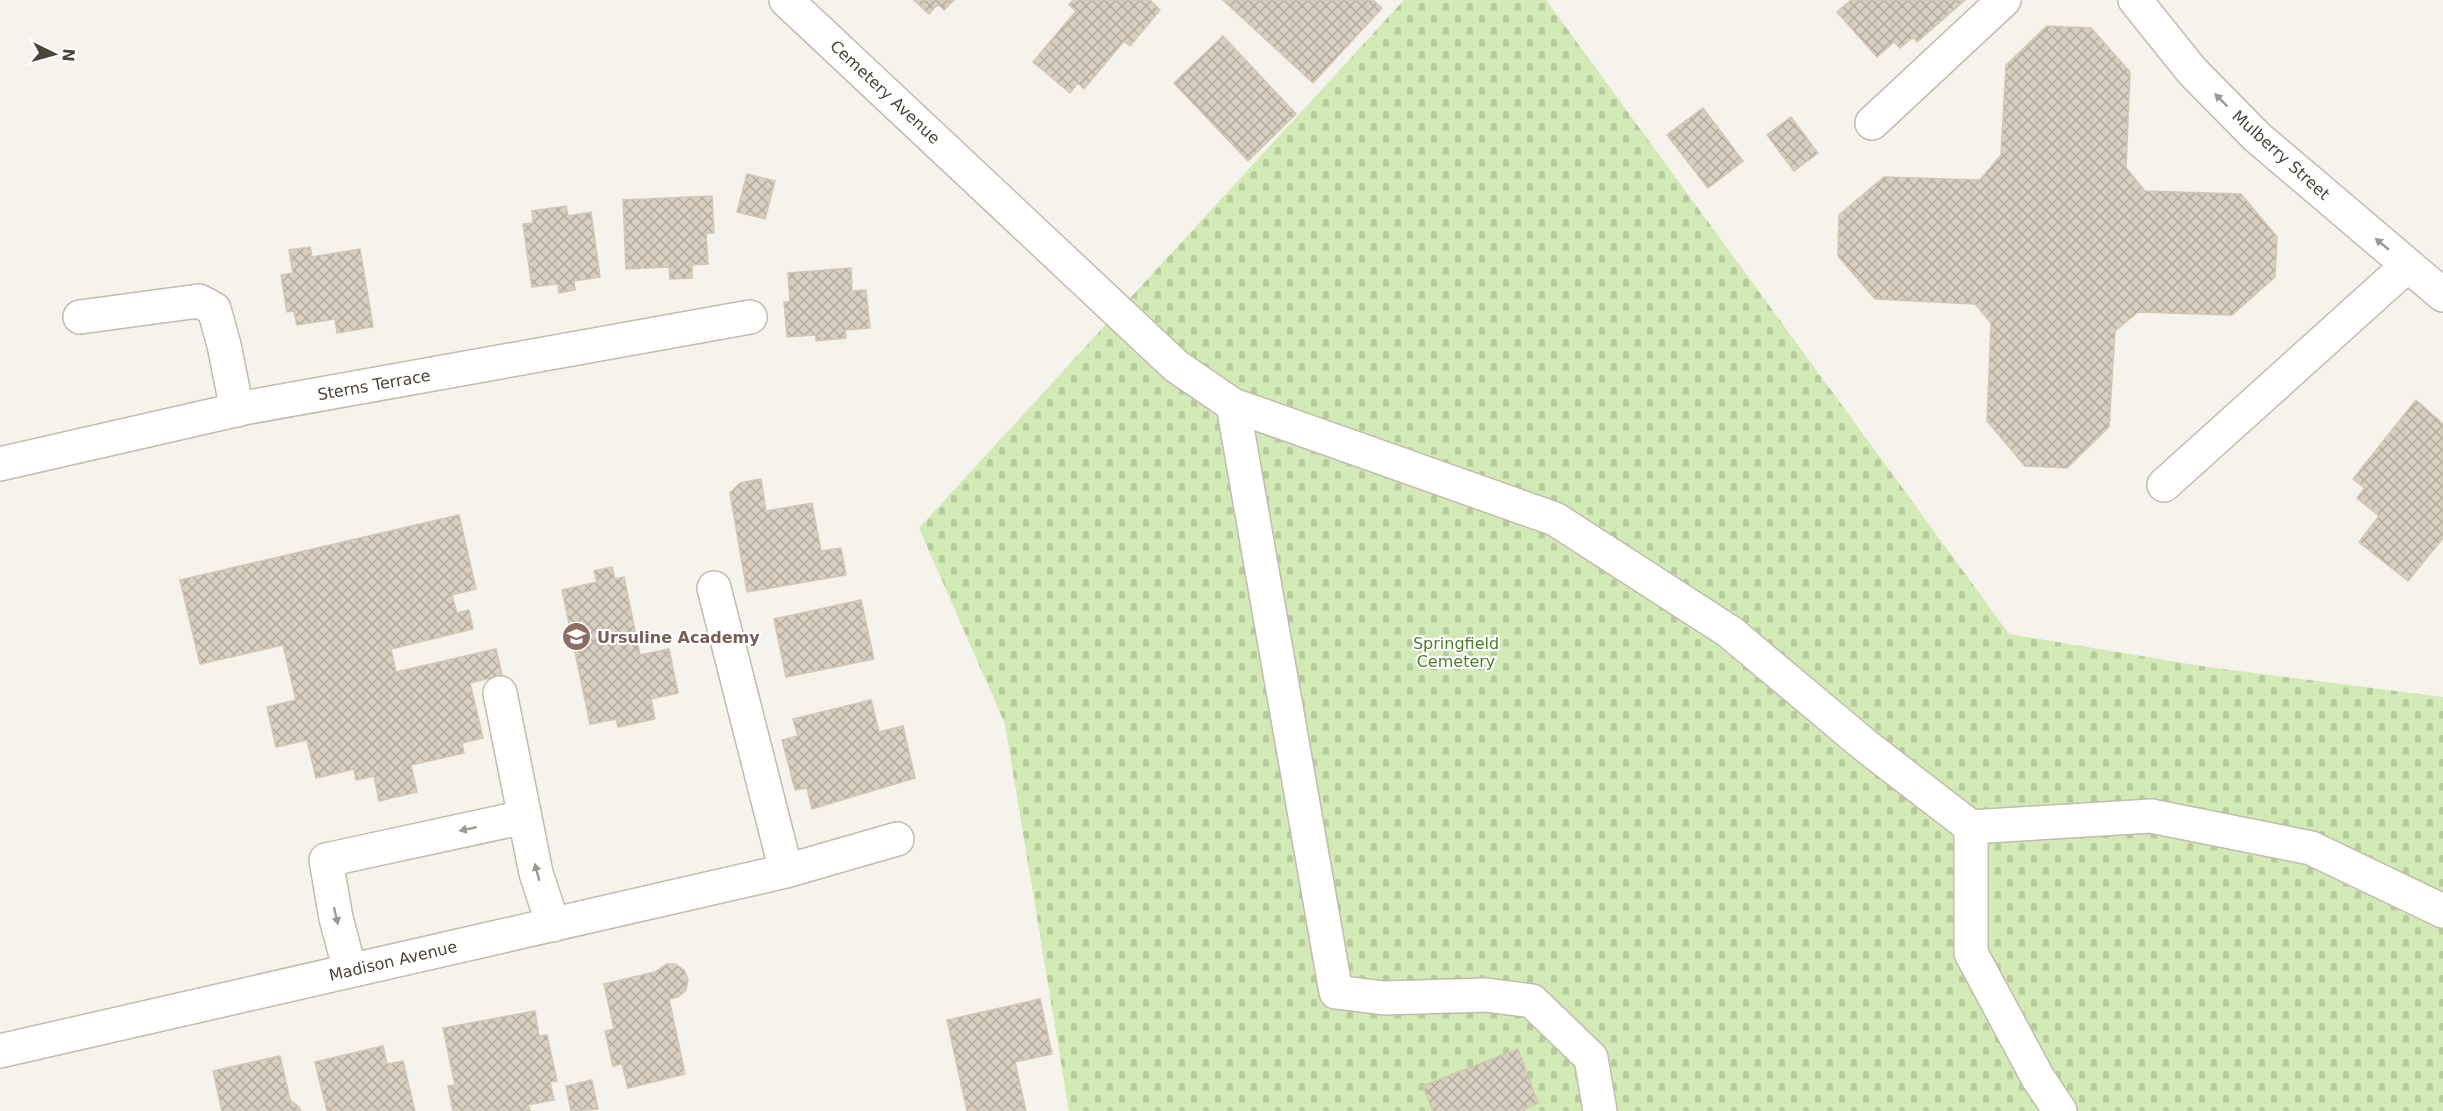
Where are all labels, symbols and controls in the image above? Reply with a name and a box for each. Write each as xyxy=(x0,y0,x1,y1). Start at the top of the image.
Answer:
north arrow xyxy=(24,24,84,84)
street label: Cemetery Avenue xyxy=(826,36,944,148)
text: N xyxy=(58,48,78,63)
one-way arrow xyxy=(2214,92,2228,107)
street label: Mulberry Street xyxy=(2228,106,2334,204)
one-way arrow xyxy=(2375,238,2390,251)
street label: Sterns Terrace xyxy=(316,366,432,404)
school or university icon: Ursuline Academy xyxy=(560,621,592,653)
place label: Ursuline Academy xyxy=(597,628,760,647)
park label: Springfield Cemetery xyxy=(1413,634,1499,671)
one-way arrow xyxy=(459,825,477,835)
one-way arrow xyxy=(531,862,541,881)
one-way arrow xyxy=(332,907,342,925)
street label: Madison Avenue xyxy=(327,937,459,985)

